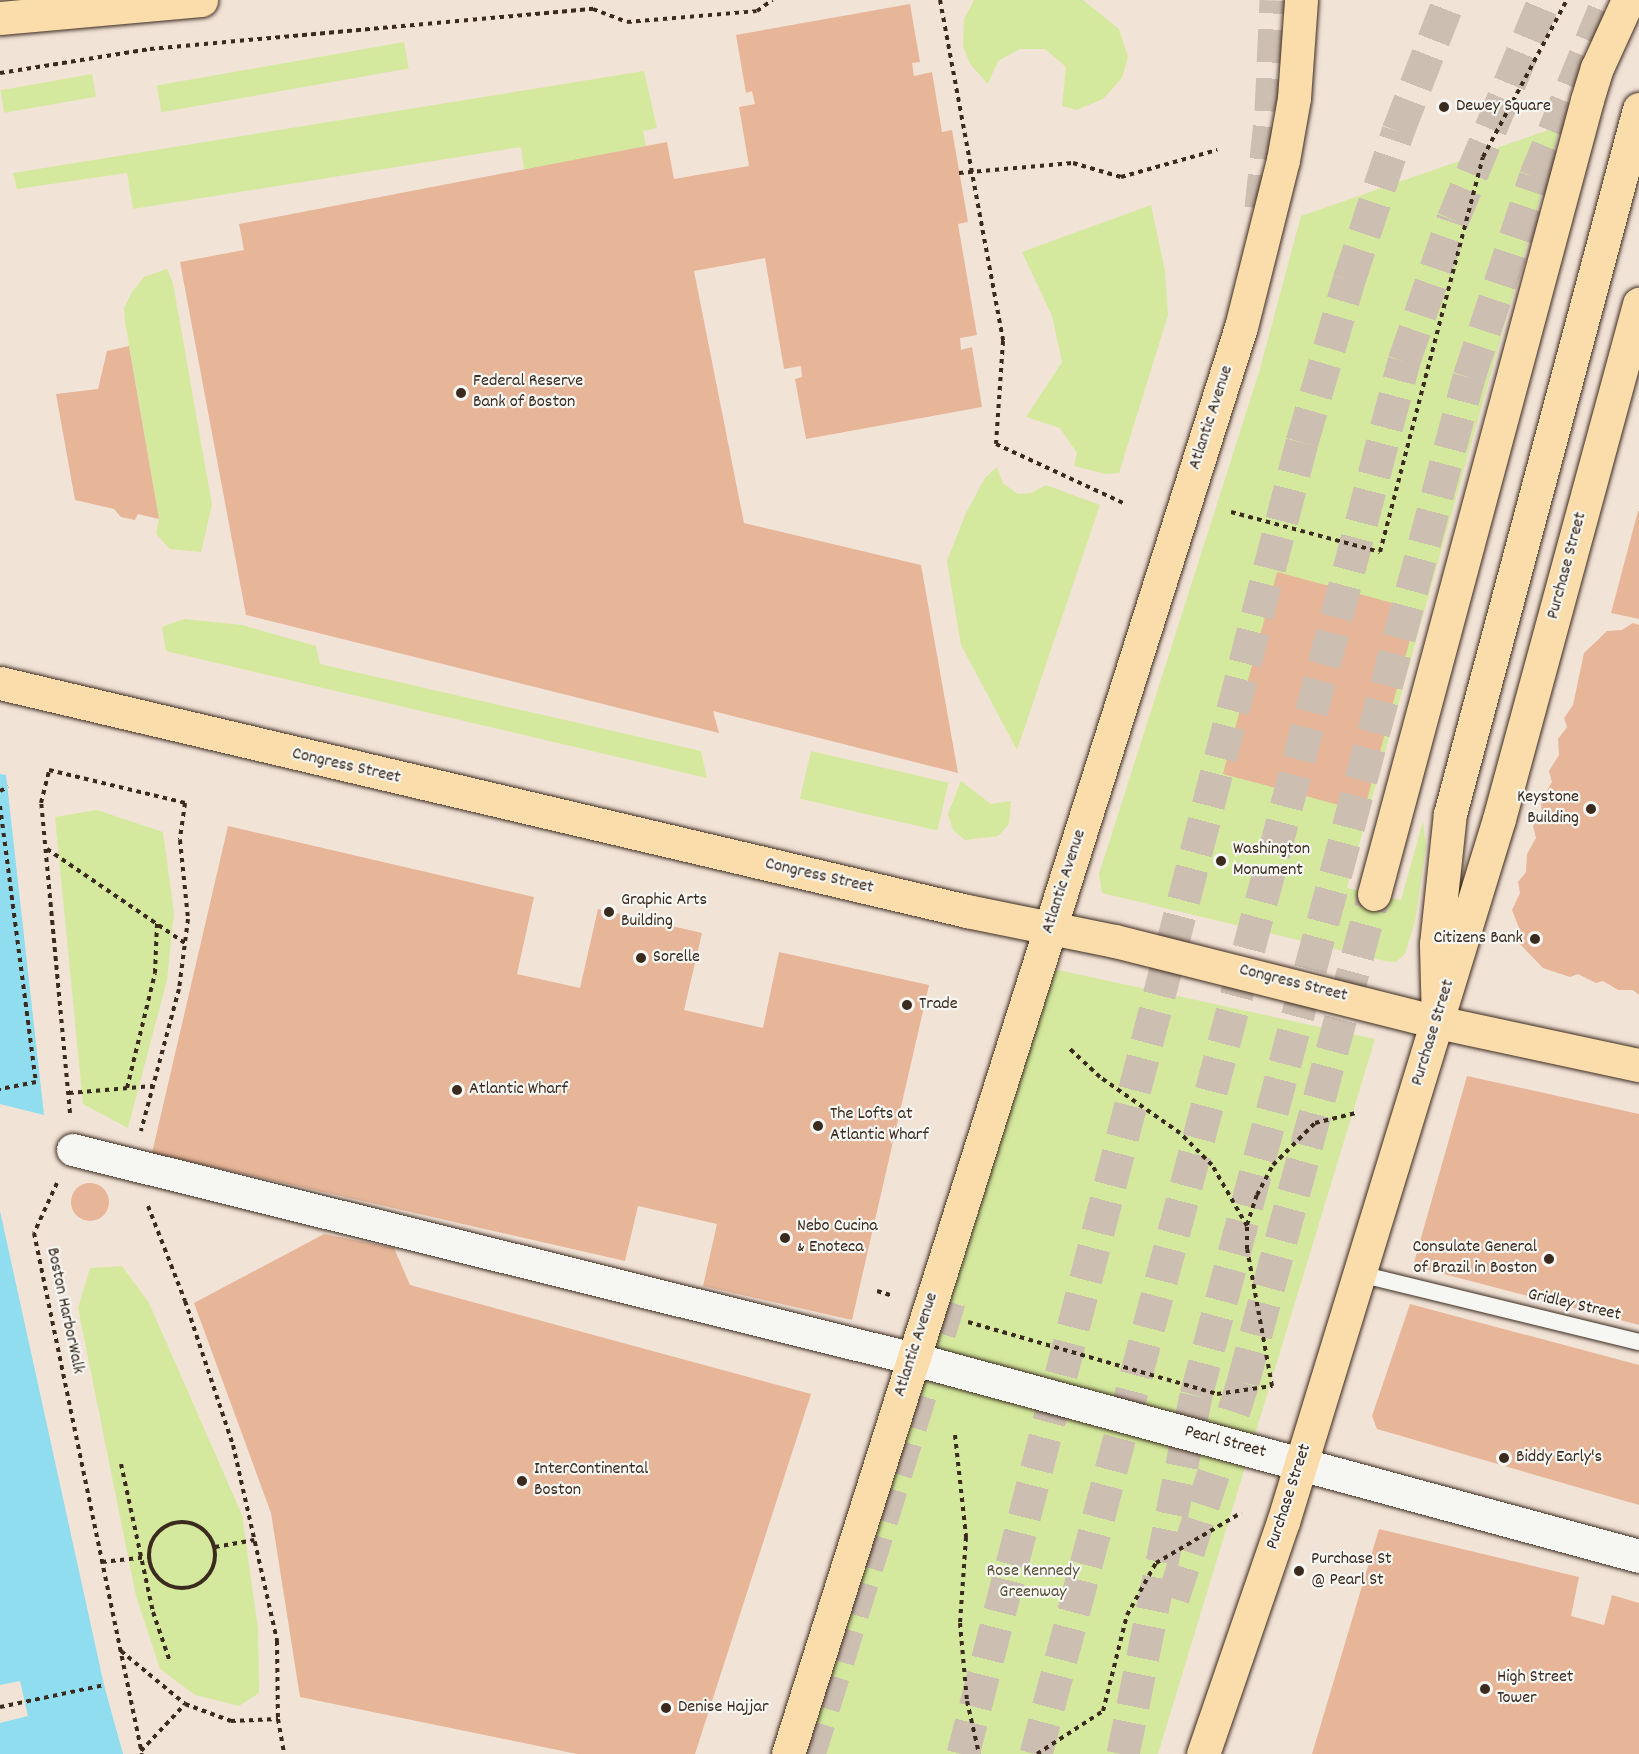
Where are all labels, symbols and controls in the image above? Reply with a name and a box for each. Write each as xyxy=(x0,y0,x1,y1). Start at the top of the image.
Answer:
place label: Dewey Square xyxy=(1456,96,1551,118)
marker: Dewey Square xyxy=(1437,100,1451,114)
street label: Atlantic Avenue xyxy=(1185,363,1239,473)
place label: Federal Reserve Bank of Boston xyxy=(473,372,583,415)
marker: Federal Reserve Bank of Boston xyxy=(454,386,468,400)
street label: Purchase Street xyxy=(1543,510,1593,622)
street label: Congress Street xyxy=(290,744,402,790)
place label: Keystone Building xyxy=(1517,788,1579,830)
marker: Keystone Building xyxy=(1584,802,1598,816)
street label: Atlantic Avenue xyxy=(1038,827,1092,937)
place label: Washington Monument xyxy=(1233,840,1310,882)
street label: Congress Street xyxy=(763,854,875,900)
marker: Washington Monument xyxy=(1214,854,1228,868)
place label: Graphic Arts Building xyxy=(621,891,707,934)
marker: Graphic Arts Building xyxy=(602,905,616,919)
place label: Citizens Bank xyxy=(1433,928,1523,950)
marker: Citizens Bank xyxy=(1528,932,1542,946)
place label: Sorelle xyxy=(653,947,700,969)
marker: Sorelle xyxy=(634,951,648,965)
street label: Congress Street xyxy=(1237,960,1349,1008)
street label: Purchase Street xyxy=(1408,977,1460,1089)
place label: Trade xyxy=(919,994,958,1016)
marker: Trade xyxy=(900,998,914,1012)
place label: Atlantic Wharf xyxy=(469,1079,568,1101)
marker: Atlantic Wharf xyxy=(450,1083,464,1097)
place label: The Lofts at Atlantic Wharf xyxy=(830,1105,929,1148)
marker: The Lofts at Atlantic Wharf xyxy=(811,1119,825,1133)
place label: Nebo Cucina & Enoteca xyxy=(797,1217,878,1260)
marker: Nebo Cucina & Enoteca xyxy=(778,1231,792,1245)
place label: Consulate General of Brazil in Boston xyxy=(1412,1238,1537,1280)
street label: Boston HarborWalk xyxy=(40,1246,88,1376)
marker: Consulate General of Brazil in Boston xyxy=(1542,1252,1556,1266)
street label: Gridley Street xyxy=(1525,1285,1623,1327)
street label: Atlantic Avenue xyxy=(890,1290,944,1400)
street label: Pearl Street xyxy=(1182,1422,1268,1464)
street label: Purchase Street xyxy=(1263,1441,1317,1553)
place label: Biddy Early's xyxy=(1516,1447,1602,1469)
marker: Biddy Early's xyxy=(1497,1451,1511,1465)
place label: InterContinental Boston xyxy=(534,1460,648,1502)
marker: InterContinental Boston xyxy=(515,1474,529,1488)
place label: Purchase St @ Pearl St xyxy=(1311,1550,1392,1592)
park label: Rose Kennedy Greenway xyxy=(987,1562,1079,1604)
marker: Purchase St @ Pearl St xyxy=(1292,1564,1306,1578)
place label: High Street Tower xyxy=(1497,1668,1573,1710)
marker: High Street Tower xyxy=(1478,1682,1492,1696)
place label: Denise Hajjar xyxy=(678,1697,769,1719)
marker: Denise Hajjar xyxy=(659,1701,673,1715)

